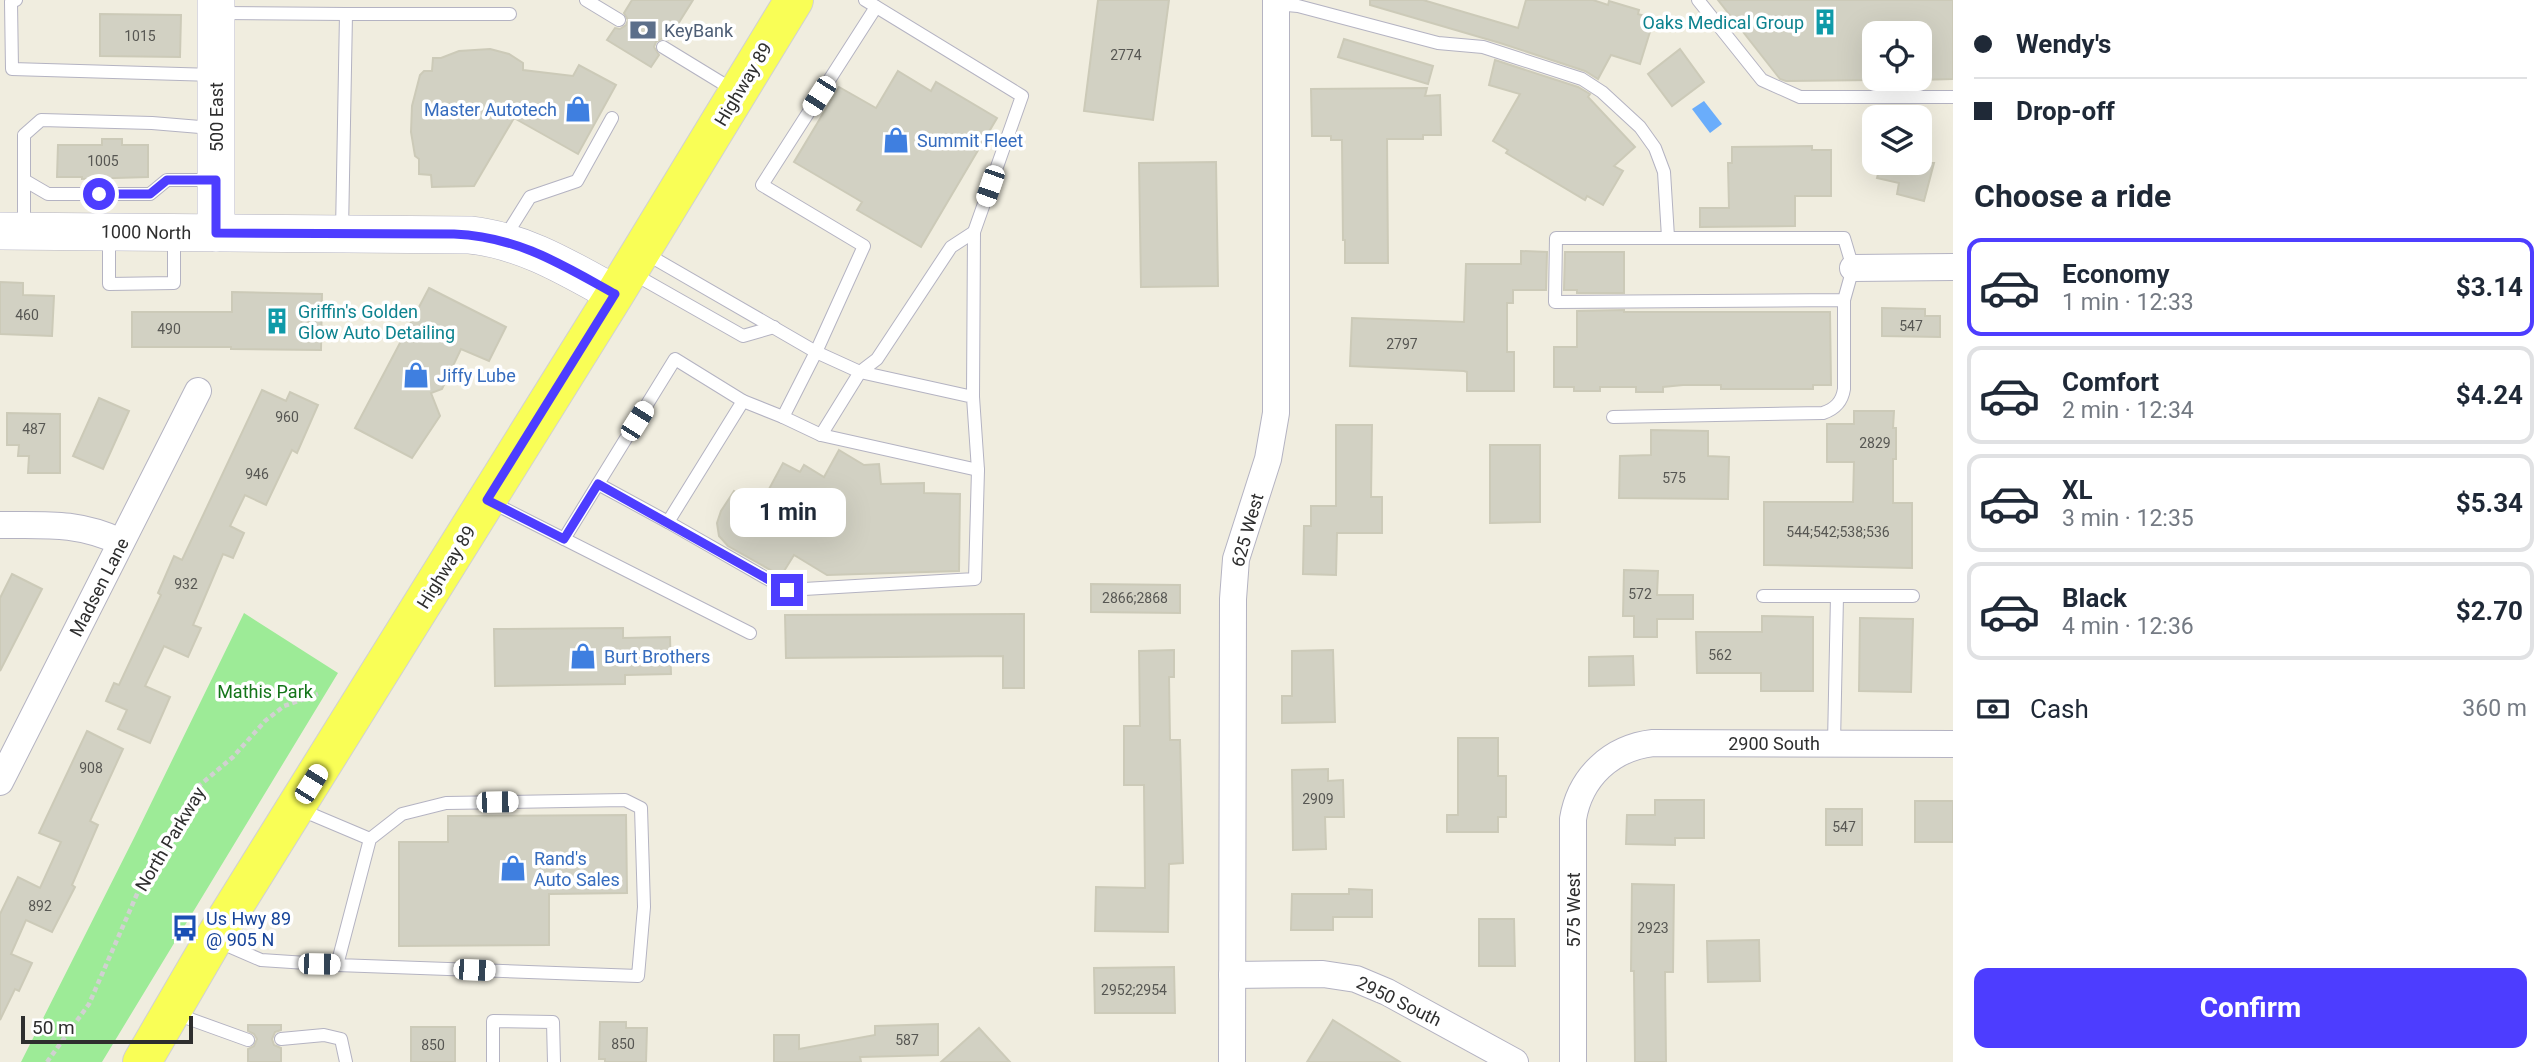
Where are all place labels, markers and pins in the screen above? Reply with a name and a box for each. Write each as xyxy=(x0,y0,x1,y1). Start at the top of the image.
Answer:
building icon: Oaks Medical Group xyxy=(1810,7,1840,37)
place label: Oaks Medical Group xyxy=(1643,12,1804,33)
bank icon: KeyBank xyxy=(628,15,658,45)
place label: KeyBank xyxy=(664,20,734,41)
shop icon: Master Autotech xyxy=(563,94,593,124)
place label: Master Autotech xyxy=(424,99,557,120)
shop icon: Summit Fleet xyxy=(881,125,911,155)
place label: Summit Fleet xyxy=(917,130,1023,151)
place label: Griffin's Golden Glow Auto Detailing xyxy=(298,301,455,343)
building icon: Griffin's Golden Glow Auto Detailing xyxy=(262,306,292,336)
shop icon: Jiffy Lube xyxy=(401,360,431,390)
place label: Jiffy Lube xyxy=(437,365,516,386)
shop icon: Burt Brothers xyxy=(568,641,598,671)
place label: Burt Brothers xyxy=(604,646,710,667)
place label: Rand's Auto Sales xyxy=(534,848,620,890)
shop icon: Rand's Auto Sales xyxy=(498,853,528,883)
place label: Us Hwy 89 @ 905 N xyxy=(206,908,291,950)
bus stop icon: Us Hwy 89 @ 905 N xyxy=(170,913,200,943)

